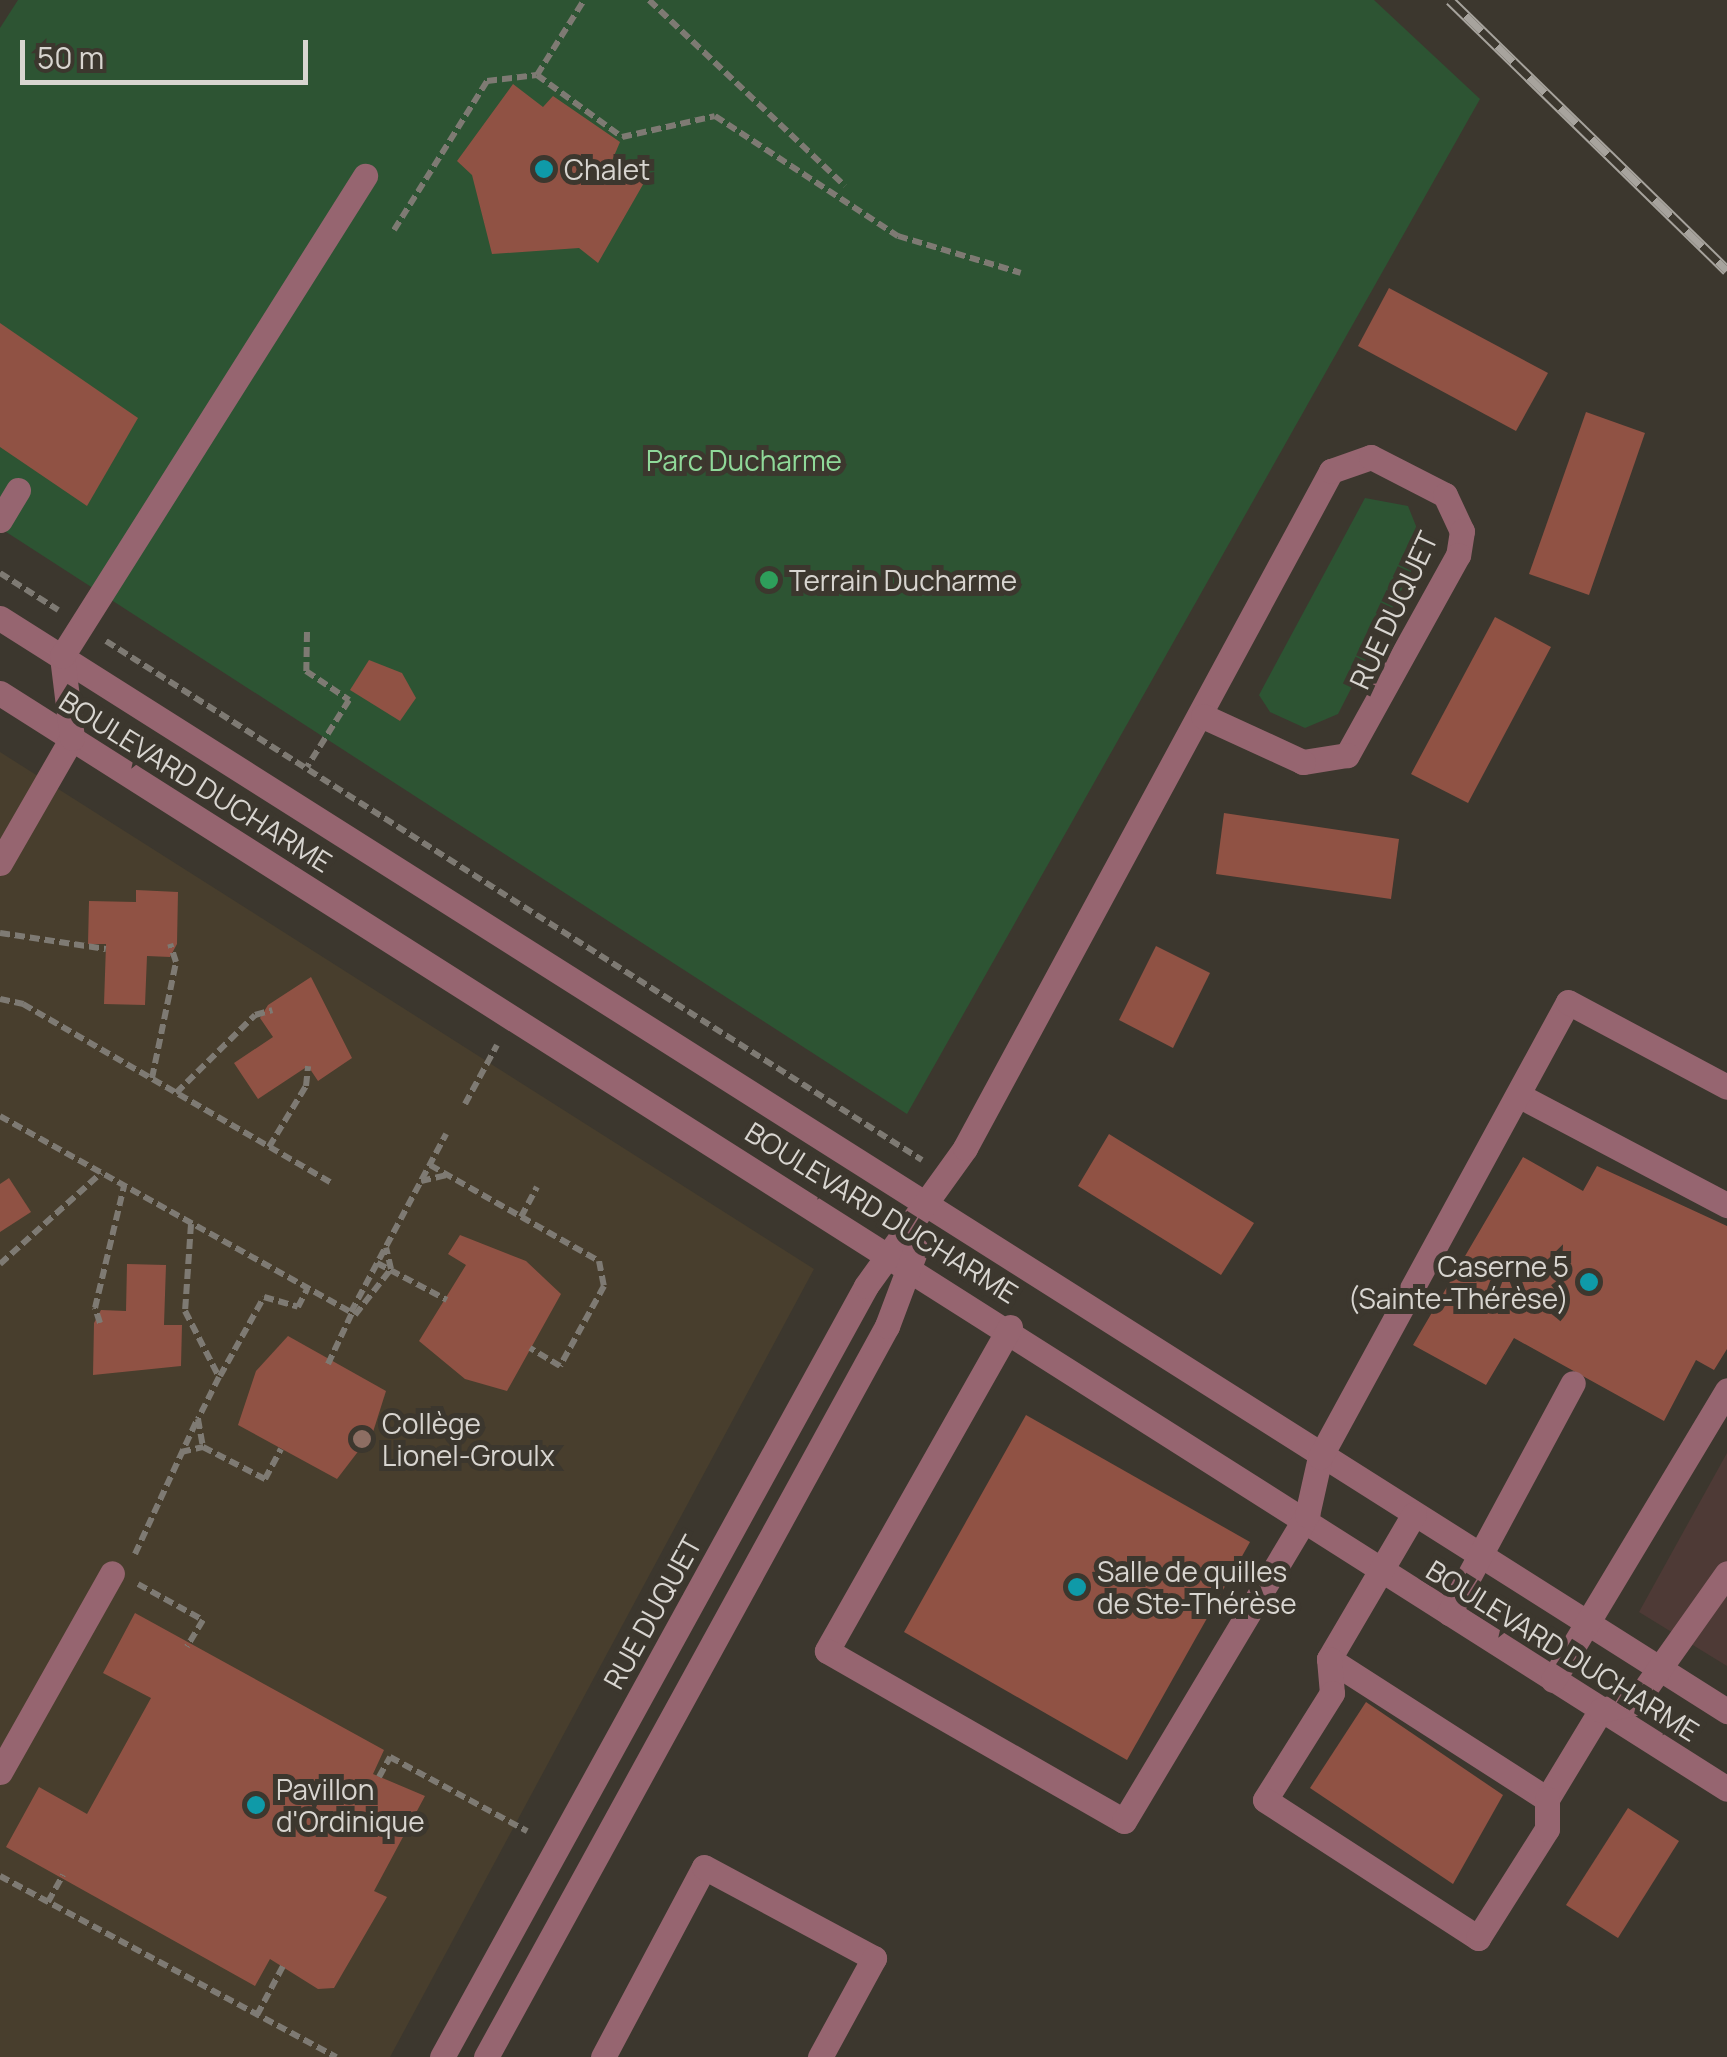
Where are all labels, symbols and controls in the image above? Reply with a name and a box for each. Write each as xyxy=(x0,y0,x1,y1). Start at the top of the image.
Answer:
scale bar xyxy=(25,20,312,82)
text: 50 m xyxy=(37,37,104,78)
place label: Chalet xyxy=(564,152,650,186)
marker: Chalet xyxy=(533,158,555,180)
park label: Parc Ducharme xyxy=(646,443,842,477)
street label: RUE DUQUET xyxy=(1342,526,1444,694)
place label: Terrain Ducharme xyxy=(789,563,1017,597)
marker: Terrain Ducharme xyxy=(758,569,780,591)
street label: BOULEVARD DUCHARME xyxy=(54,683,338,879)
street label: BOULEVARD DUCHARME xyxy=(740,1114,1024,1310)
place label: Caserne 5 (Sainte-Thérèse) xyxy=(1348,1249,1569,1315)
marker: Caserne 5 (Sainte-Thérèse) xyxy=(1578,1271,1600,1293)
place label: Collège Lionel-Groulx xyxy=(382,1406,555,1472)
marker: Collège Lionel-Groulx xyxy=(351,1428,373,1450)
street label: RUE DUQUET xyxy=(596,1530,708,1694)
street label: BOULEVARD DUCHARME xyxy=(1421,1552,1705,1748)
place label: Salle de quilles de Ste-Thérèse xyxy=(1097,1554,1297,1620)
marker: Salle de quilles de Ste-Thérèse xyxy=(1066,1576,1088,1598)
place label: Pavillon d'Ordinique xyxy=(276,1772,425,1838)
marker: Pavillon d'Ordinique xyxy=(245,1794,267,1816)

